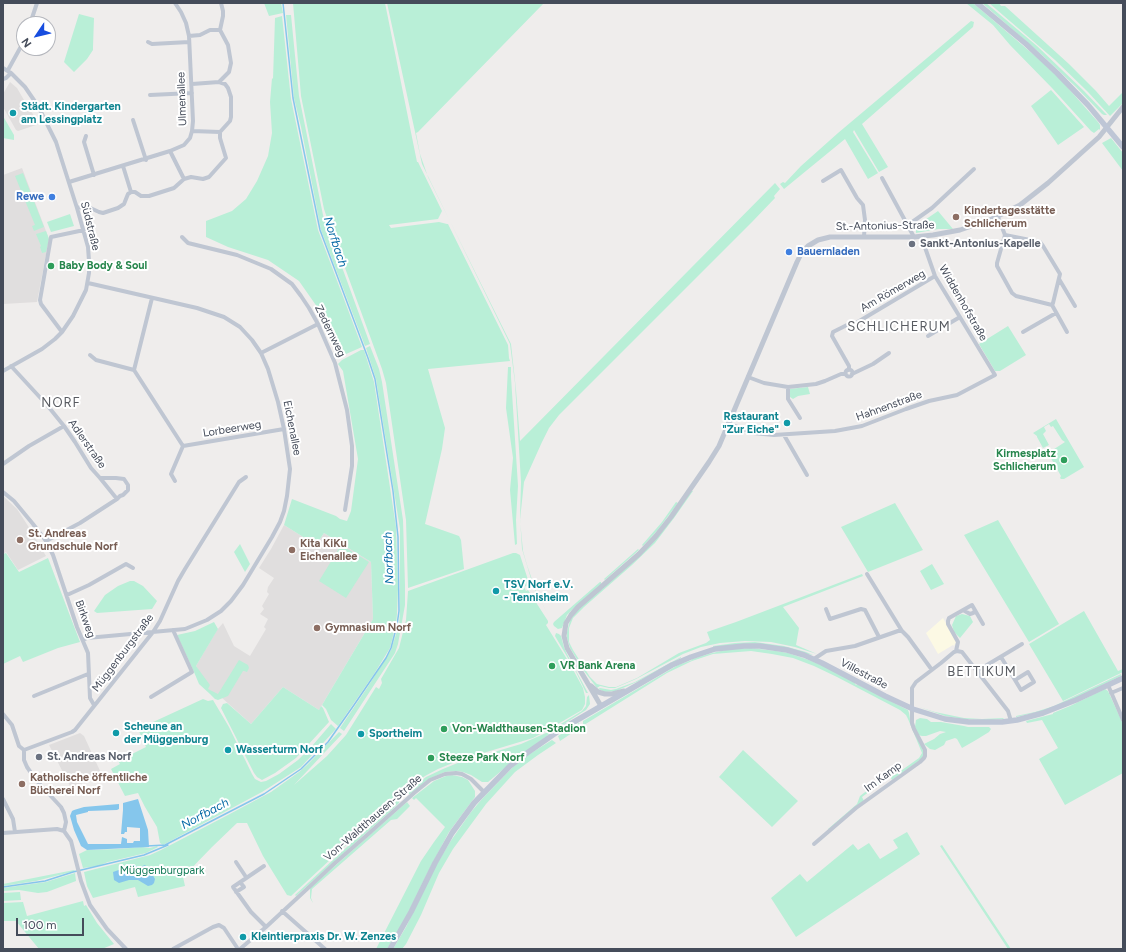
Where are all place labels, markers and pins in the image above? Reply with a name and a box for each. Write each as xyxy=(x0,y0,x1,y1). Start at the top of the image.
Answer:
place label: Städt. Kindergarten am Lessingplatz xyxy=(21,100,121,126)
marker: Städt. Kindergarten am Lessingplatz xyxy=(8,108,18,118)
place label: Rewe xyxy=(16,190,44,204)
marker: Rewe xyxy=(47,192,57,202)
place label: Kindertagesstätte Schlicherum xyxy=(964,204,1055,230)
marker: Kindertagesstätte Schlicherum xyxy=(951,212,961,222)
place label: Sankt-Antonius-Kapelle xyxy=(920,237,1040,251)
marker: Sankt-Antonius-Kapelle xyxy=(907,239,917,249)
place label: Bauernladen xyxy=(797,245,860,259)
marker: Bauernladen xyxy=(784,247,794,257)
place label: Baby Body & Soul xyxy=(59,259,147,273)
marker: Baby Body & Soul xyxy=(46,261,56,271)
place label: Restaurant "Zur Eiche" xyxy=(722,410,779,436)
marker: Restaurant "Zur Eiche" xyxy=(782,418,792,428)
place label: Kirmesplatz Schlicherum xyxy=(993,447,1056,473)
marker: Kirmesplatz Schlicherum xyxy=(1059,455,1069,465)
place label: St. Andreas Grundschule Norf xyxy=(28,527,118,553)
marker: St. Andreas Grundschule Norf xyxy=(15,535,25,545)
place label: Kita KiKu Eichenallee xyxy=(300,537,357,563)
marker: Kita KiKu Eichenallee xyxy=(287,545,297,555)
place label: TSV Norf e.V. - Tennisheim xyxy=(504,578,573,604)
marker: TSV Norf e.V. - Tennisheim xyxy=(491,586,501,596)
place label: Gymnasium Norf xyxy=(325,621,411,635)
marker: Gymnasium Norf xyxy=(312,623,322,633)
place label: VR Bank Arena xyxy=(560,659,635,673)
marker: VR Bank Arena xyxy=(547,661,557,671)
place label: Scheune an der Müggenburg xyxy=(124,720,208,746)
place label: Von-Waldthausen-Stadion xyxy=(452,722,586,736)
marker: Von-Waldthausen-Stadion xyxy=(439,724,449,734)
place label: Sportheim xyxy=(369,727,422,741)
marker: Scheune an der Müggenburg xyxy=(111,728,121,738)
marker: Sportheim xyxy=(356,729,366,739)
place label: Wasserturm Norf xyxy=(236,743,323,757)
marker: Wasserturm Norf xyxy=(223,745,233,755)
place label: St. Andreas Norf xyxy=(47,750,131,764)
place label: Steeze Park Norf xyxy=(439,751,525,765)
marker: St. Andreas Norf xyxy=(34,752,44,762)
marker: Steeze Park Norf xyxy=(426,753,436,763)
place label: Katholische öffentliche Bücherei Norf xyxy=(30,771,147,797)
marker: Katholische öffentliche Bücherei Norf xyxy=(17,779,27,789)
place label: Kleintierpraxis Dr. W. Zenzes xyxy=(251,930,396,944)
marker: Kleintierpraxis Dr. W. Zenzes xyxy=(238,932,248,942)

